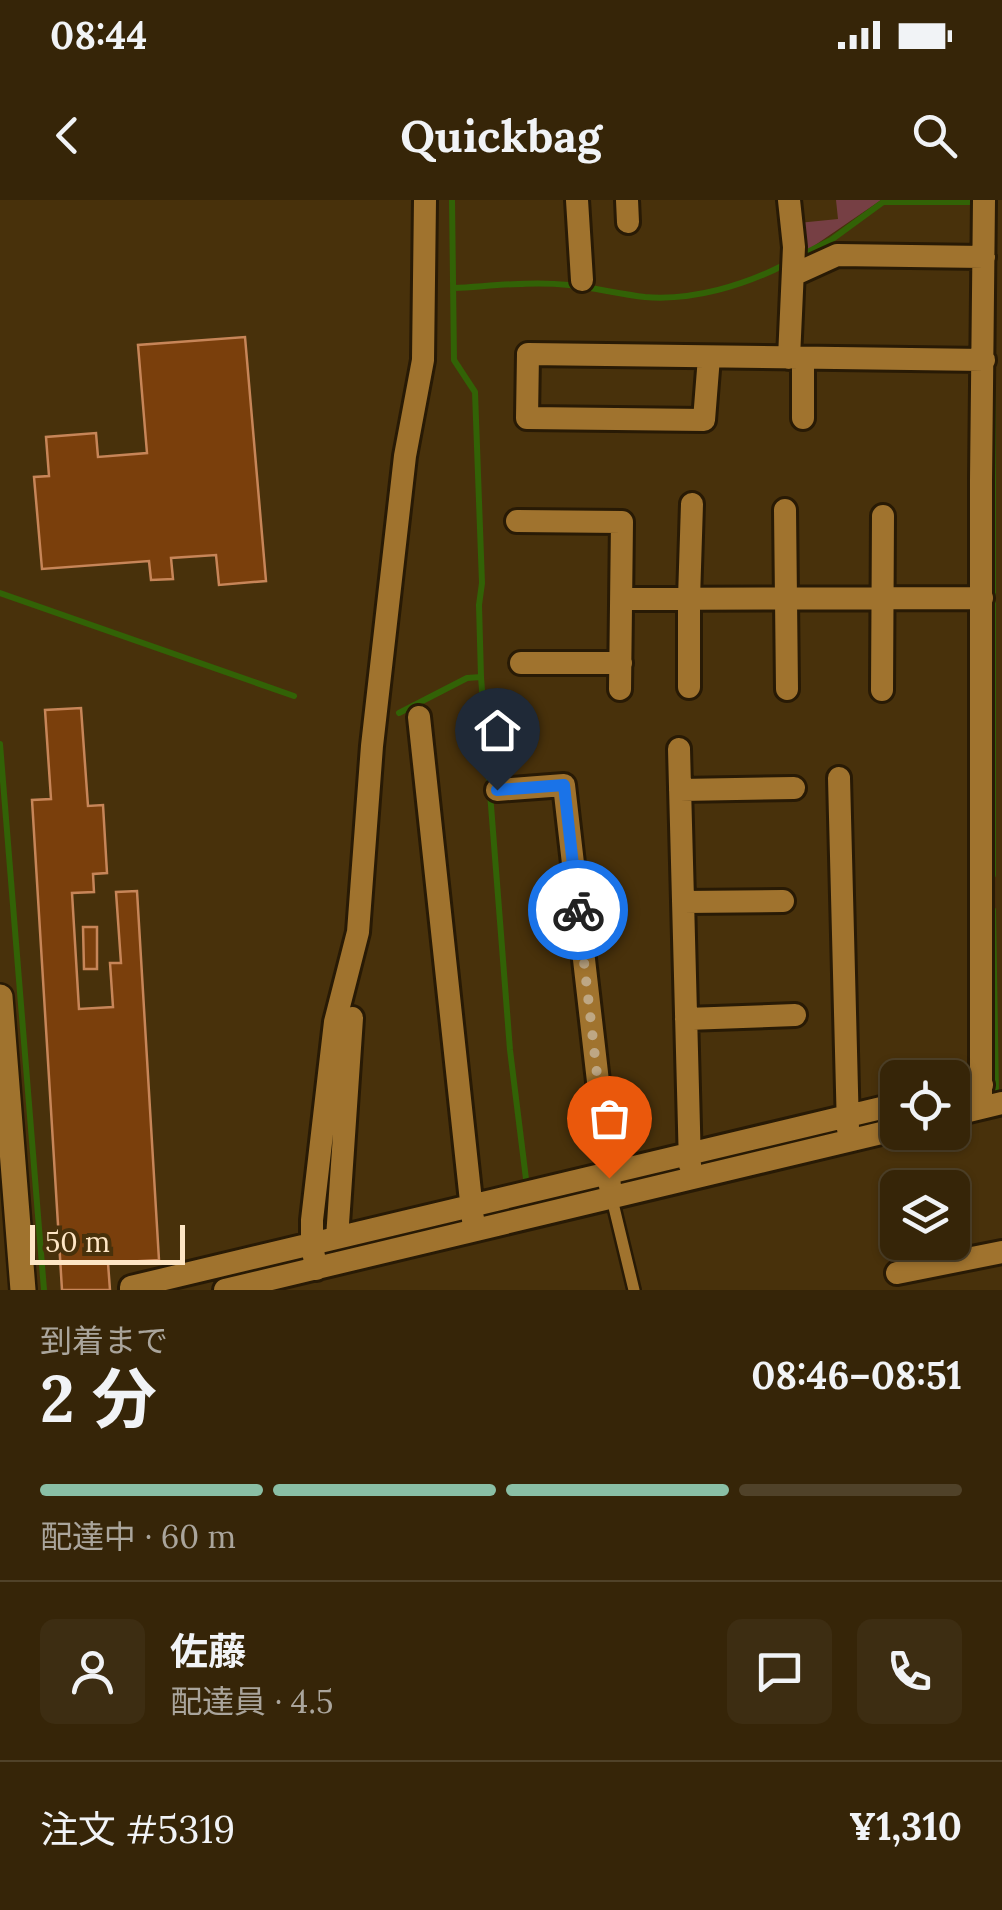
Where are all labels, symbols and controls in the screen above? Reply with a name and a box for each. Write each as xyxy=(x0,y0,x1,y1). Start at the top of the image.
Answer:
text: 08:44 xyxy=(50,11,147,59)
text: Quickbag xyxy=(400,107,602,164)
icon: back xyxy=(40,108,95,163)
icon: search xyxy=(907,108,962,163)
pin xyxy=(455,688,540,791)
icon: home xyxy=(470,703,525,758)
courier xyxy=(528,860,628,960)
icon: bike xyxy=(551,883,606,938)
map controls xyxy=(880,1060,970,1260)
button: locate xyxy=(880,1060,970,1150)
pin xyxy=(567,1076,652,1179)
icon: bag xyxy=(582,1091,637,1146)
button: layers xyxy=(880,1170,970,1260)
scale bar xyxy=(30,1220,185,1264)
text: 50 m xyxy=(45,1224,110,1260)
text: 到着まで xyxy=(40,1320,168,1361)
text: 08:46–08:51 xyxy=(751,1351,962,1399)
text: 2 分 xyxy=(40,1357,157,1440)
text: 配達中 · 60 m xyxy=(40,1516,236,1557)
button: person xyxy=(40,1619,145,1724)
button: chat xyxy=(727,1619,832,1724)
button: phone xyxy=(857,1619,962,1724)
text: 佐藤 xyxy=(170,1627,246,1675)
text: 配達員 · 4.5 xyxy=(170,1681,334,1722)
text: ¥1,310 xyxy=(849,1802,962,1850)
text: 注文 #5319 xyxy=(40,1805,235,1853)

